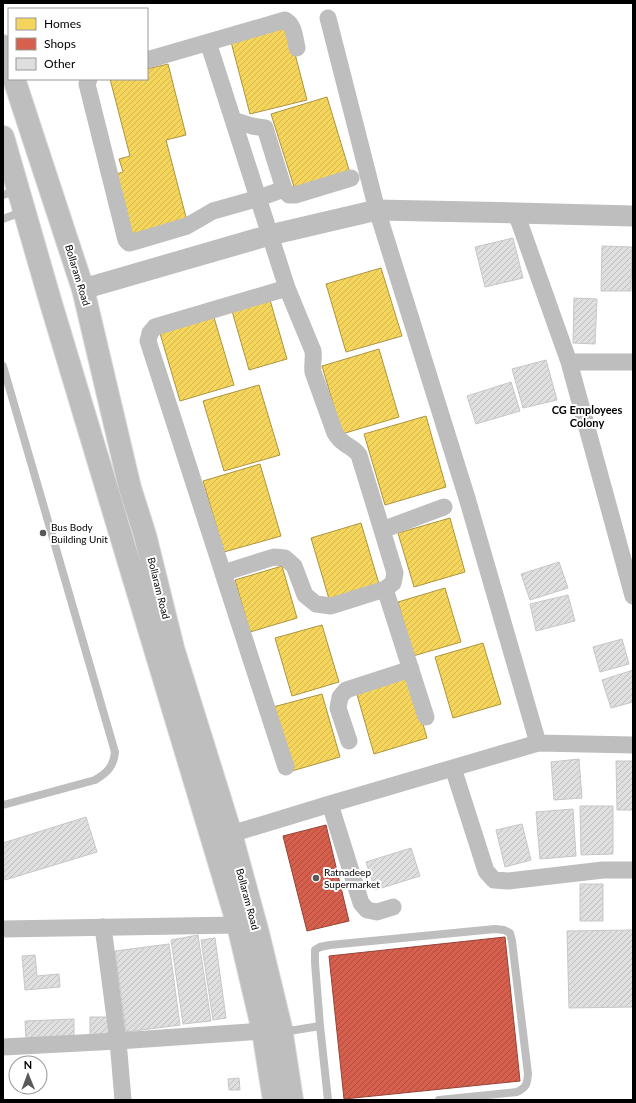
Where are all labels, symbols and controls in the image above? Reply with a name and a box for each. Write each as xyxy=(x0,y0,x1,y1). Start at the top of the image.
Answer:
legend xyxy=(8,8,148,80)
text: Homes xyxy=(44,16,81,31)
text: Shops xyxy=(44,36,76,51)
text: Other xyxy=(44,56,76,71)
street label: Bollaram Road xyxy=(63,243,93,307)
district label: CG Employees Colony xyxy=(552,403,622,429)
place label: Bus Body Building Unit xyxy=(51,521,108,545)
marker: Bus Body Building Unit xyxy=(38,528,48,538)
street label: Bollaram Road xyxy=(146,556,172,620)
place label: Ratnadeep Supermarket xyxy=(324,866,380,890)
street label: Bollaram Road xyxy=(234,867,262,931)
marker: Ratnadeep Supermarket xyxy=(311,873,321,883)
north arrow xyxy=(8,1055,48,1095)
text: N xyxy=(23,1058,32,1071)

